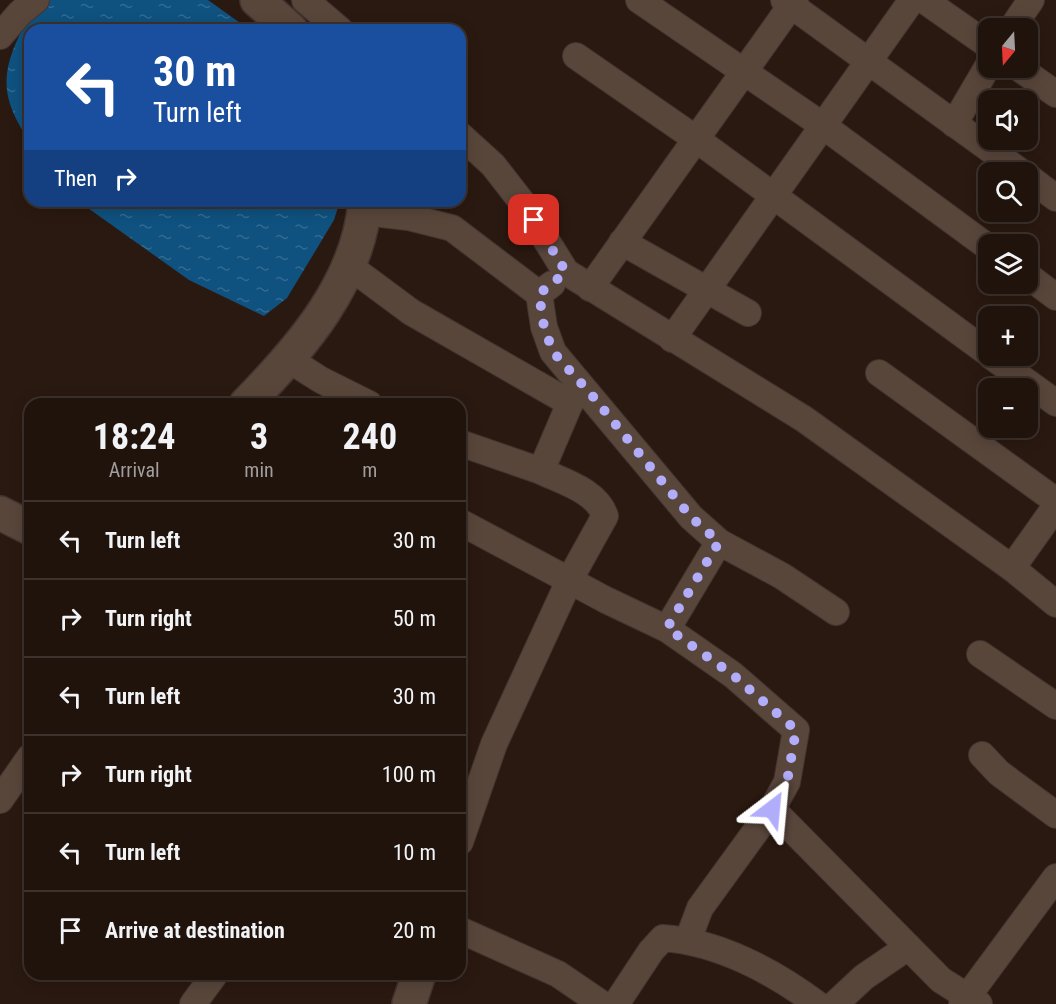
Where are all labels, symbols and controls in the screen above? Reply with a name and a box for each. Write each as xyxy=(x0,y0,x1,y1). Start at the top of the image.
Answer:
north arrow xyxy=(978,18,1038,78)
map controls xyxy=(978,18,1038,438)
text: 30 m xyxy=(153,47,236,96)
icon: left xyxy=(54,48,132,126)
button: sound xyxy=(978,90,1038,150)
text: Turn left xyxy=(153,97,242,129)
icon: right xyxy=(109,162,142,195)
button: search xyxy=(978,162,1038,222)
text: Then xyxy=(54,166,97,191)
pin xyxy=(508,194,559,245)
icon: arrive xyxy=(517,203,550,236)
button: layers xyxy=(978,234,1038,294)
button: + xyxy=(978,306,1038,366)
button: − xyxy=(978,378,1038,438)
text: 18:24 xyxy=(93,416,175,458)
text: 3 xyxy=(250,416,268,458)
text: 240 xyxy=(343,416,397,458)
text: Arrival xyxy=(109,458,160,482)
text: min xyxy=(244,458,274,482)
text: m xyxy=(362,458,377,482)
icon: left xyxy=(54,524,87,557)
text: Turn left xyxy=(105,528,180,553)
text: 30 m xyxy=(393,528,436,553)
icon: right xyxy=(54,602,87,635)
text: Turn right xyxy=(105,606,192,631)
text: 50 m xyxy=(393,606,436,631)
icon: left xyxy=(54,680,87,713)
text: Turn left xyxy=(105,684,180,709)
text: 30 m xyxy=(393,684,436,709)
icon: right xyxy=(54,758,87,791)
text: Turn right xyxy=(105,762,192,787)
text: 100 m xyxy=(382,762,436,787)
position arrow xyxy=(740,777,804,841)
icon: left xyxy=(54,836,87,869)
text: Turn left xyxy=(105,840,180,865)
text: 10 m xyxy=(393,840,436,865)
icon: arrive xyxy=(54,914,87,947)
text: Arrive at destination xyxy=(105,918,285,943)
text: 20 m xyxy=(393,918,436,943)

